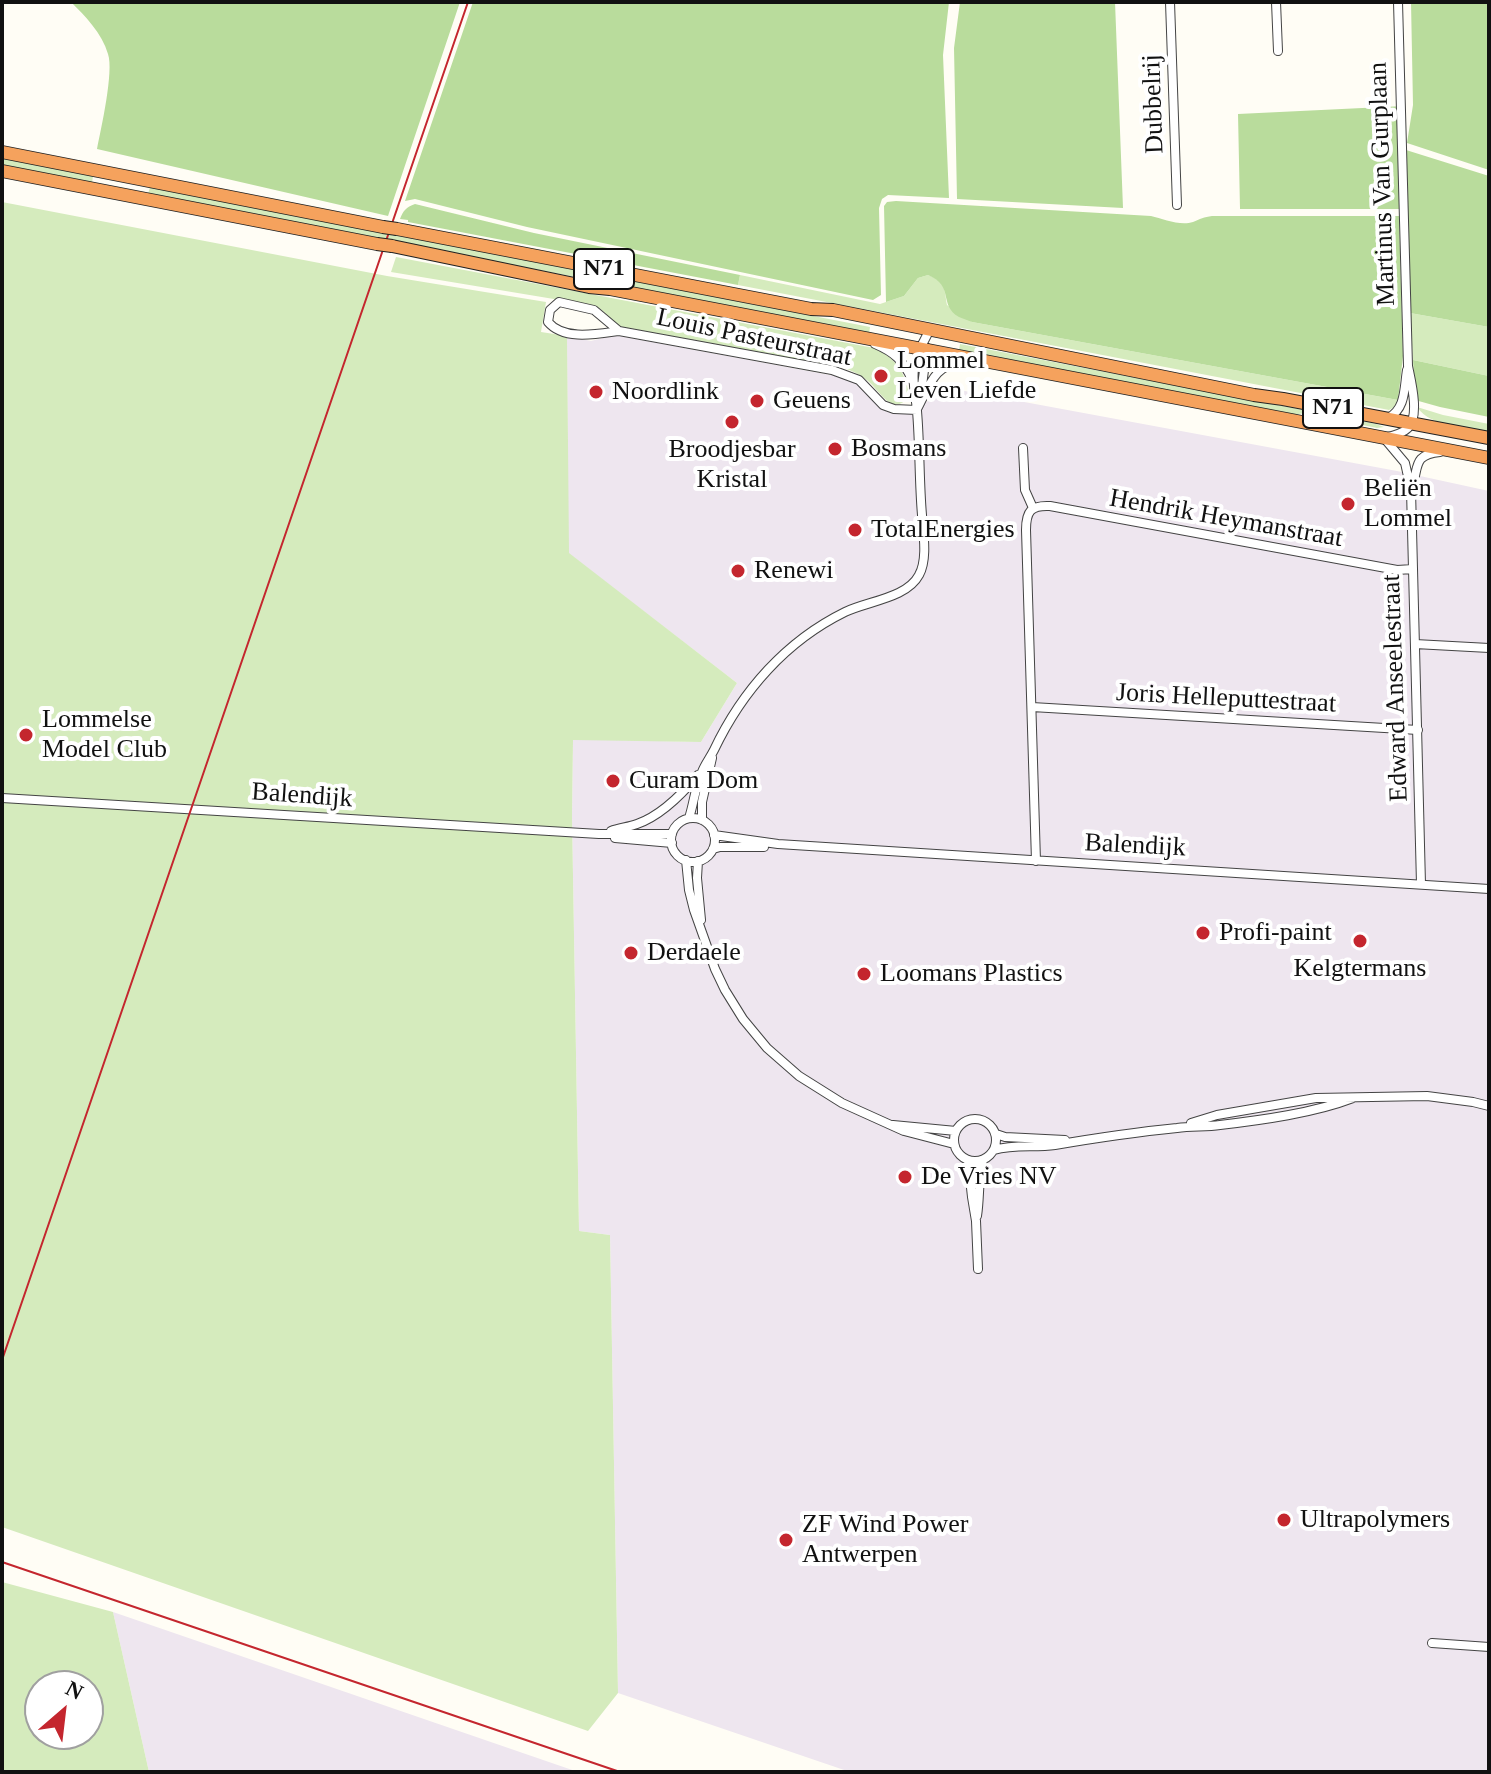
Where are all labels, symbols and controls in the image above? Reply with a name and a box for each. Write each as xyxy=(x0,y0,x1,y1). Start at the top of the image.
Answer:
street label: Dubbelrij xyxy=(1137,54,1171,154)
street label: Martinus Van Gurplaan xyxy=(1363,62,1403,306)
road number: N71 xyxy=(574,249,634,289)
street label: Louis Pasteurstraat xyxy=(654,302,854,374)
place label: Lommel Leven Liefde xyxy=(897,345,1036,406)
marker: Lommel Leven Liefde xyxy=(872,367,890,385)
place label: Noordlink xyxy=(612,376,719,408)
marker: Noordlink xyxy=(587,383,605,401)
place label: Geuens xyxy=(773,385,851,417)
road number: N71 xyxy=(1303,388,1363,428)
marker: Geuens xyxy=(748,392,766,410)
marker: Broodjesbar Kristal xyxy=(723,413,741,431)
place label: Bosmans xyxy=(851,433,946,465)
place label: Broodjesbar Kristal xyxy=(668,434,796,496)
marker: Bosmans xyxy=(826,440,844,458)
place label: Beliën Lommel xyxy=(1364,473,1452,534)
street label: Hendrik Heymanstraat xyxy=(1107,483,1345,555)
marker: Beliën Lommel xyxy=(1339,495,1357,513)
place label: TotalEnergies xyxy=(871,514,1015,546)
marker: TotalEnergies xyxy=(846,521,864,539)
place label: Renewi xyxy=(754,555,833,587)
marker: Renewi xyxy=(729,562,747,580)
street label: Edward Anseelestraat xyxy=(1376,574,1416,802)
street label: Joris Helleputtestraat xyxy=(1115,678,1337,720)
place label: Lommelse Model Club xyxy=(42,704,167,766)
marker: Lommelse Model Club xyxy=(17,726,35,744)
place label: Curam Dom xyxy=(629,765,758,797)
marker: Curam Dom xyxy=(604,772,622,790)
street label: Balendijk xyxy=(250,777,354,815)
street label: Balendijk xyxy=(1084,828,1186,864)
place label: Profi-paint xyxy=(1219,917,1332,949)
marker: Profi-paint xyxy=(1194,924,1212,942)
marker: Kelgtermans xyxy=(1351,932,1369,950)
place label: Derdaele xyxy=(647,937,741,969)
marker: Derdaele xyxy=(622,944,640,962)
place label: Kelgtermans xyxy=(1294,953,1426,985)
place label: Loomans Plastics xyxy=(880,958,1063,990)
marker: Loomans Plastics xyxy=(855,965,873,983)
place label: De Vries NV xyxy=(921,1161,1057,1193)
marker: De Vries NV xyxy=(896,1168,914,1186)
place label: Ultrapolymers xyxy=(1300,1504,1450,1536)
place label: ZF Wind Power Antwerpen xyxy=(802,1509,968,1570)
marker: Ultrapolymers xyxy=(1275,1511,1293,1529)
marker: ZF Wind Power Antwerpen xyxy=(777,1531,795,1549)
north arrow xyxy=(24,1670,104,1750)
text: N xyxy=(62,1675,87,1705)

